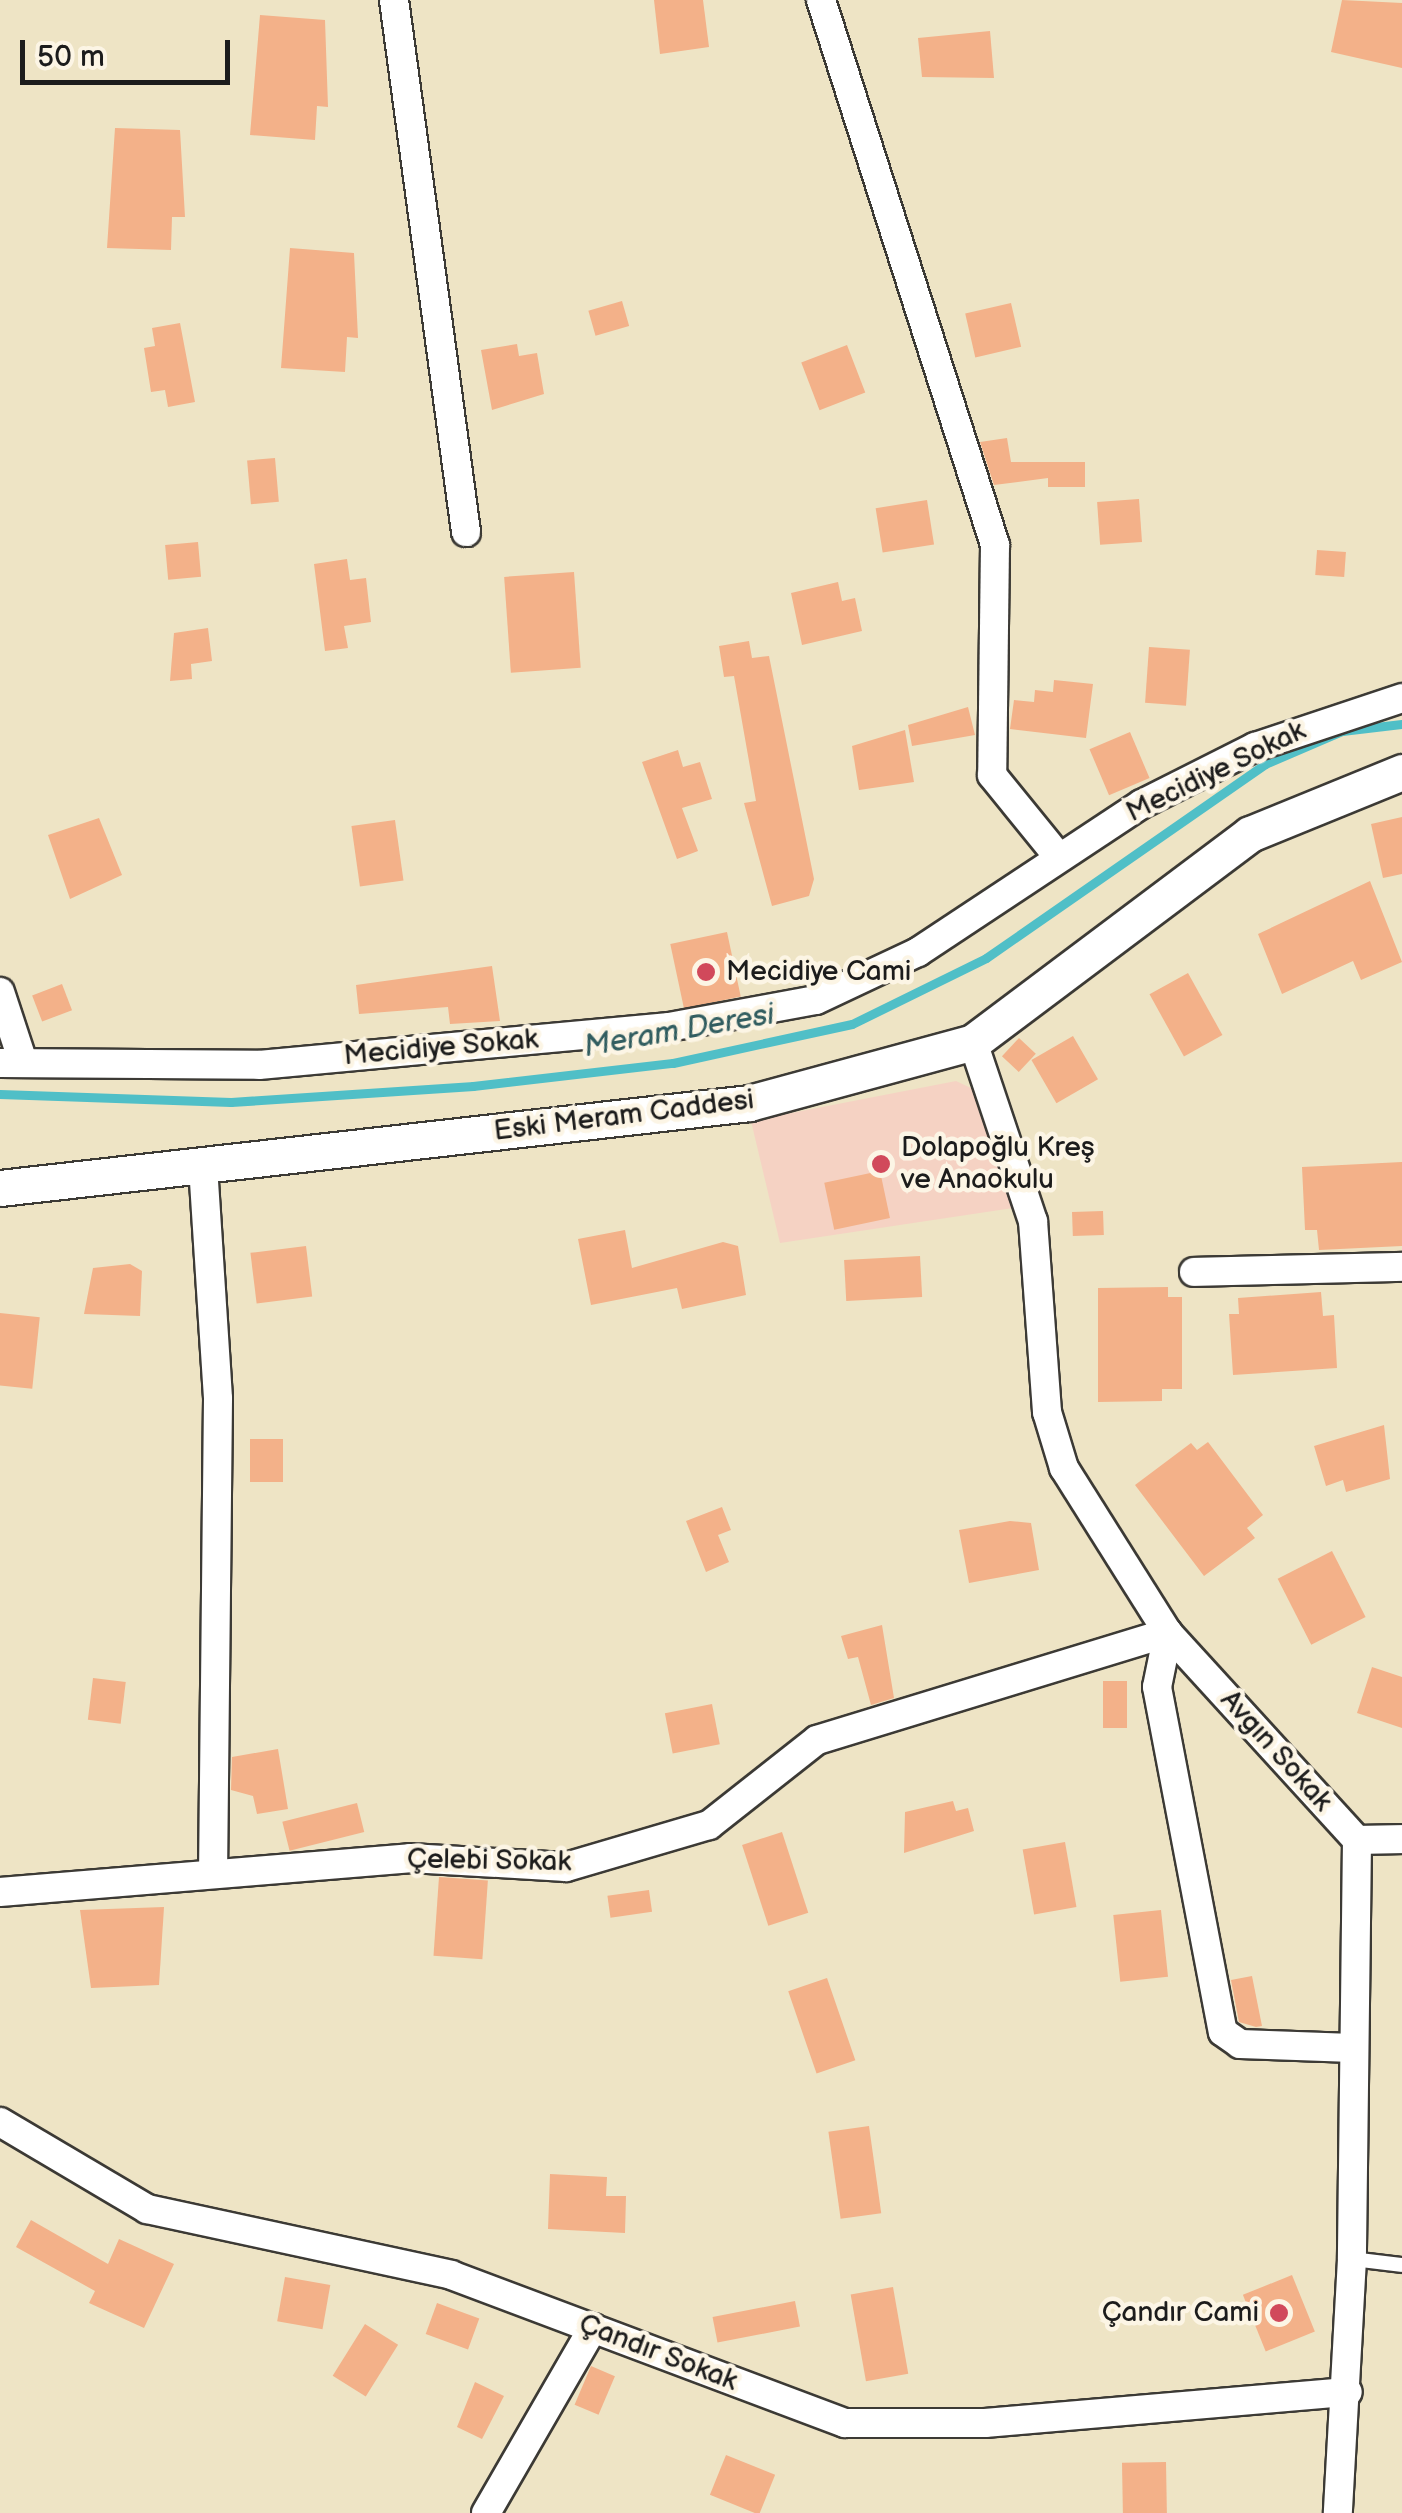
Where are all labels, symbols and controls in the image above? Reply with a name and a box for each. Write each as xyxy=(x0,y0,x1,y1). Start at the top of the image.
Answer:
scale bar xyxy=(25,20,235,82)
text: 50 m xyxy=(37,39,105,75)
street label: Mecidiye Sokak xyxy=(1121,714,1311,830)
place label: Mecidiye Cami xyxy=(726,955,911,989)
marker: Mecidiye Cami xyxy=(695,961,717,983)
water label: Meram Deresi xyxy=(581,997,777,1065)
street label: Mecidiye Sokak xyxy=(342,1023,540,1073)
street label: Eski Meram Caddesi xyxy=(492,1083,756,1149)
place label: Dolapoğlu Kreş ve Anaokulu xyxy=(901,1131,1095,1197)
marker: Dolapoğlu Kreş ve Anaokulu xyxy=(870,1153,892,1175)
street label: Avgın Sokak xyxy=(1213,1684,1339,1818)
street label: Çelebi Sokak xyxy=(406,1843,572,1879)
place label: Çandır Cami xyxy=(1102,2296,1259,2330)
marker: Çandır Cami xyxy=(1268,2302,1290,2324)
street label: Çandır Sokak xyxy=(574,2307,742,2399)

